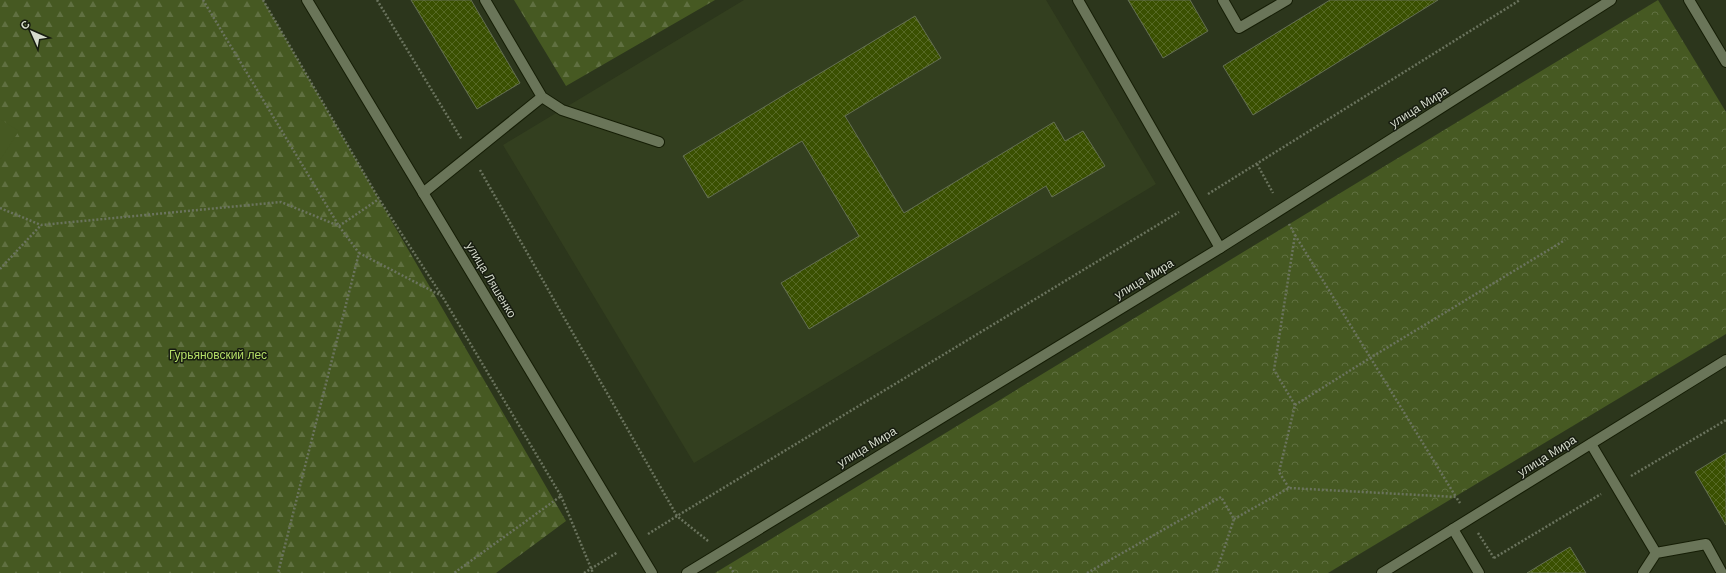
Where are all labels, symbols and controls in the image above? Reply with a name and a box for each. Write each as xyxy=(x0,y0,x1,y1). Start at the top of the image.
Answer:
north arrow xyxy=(12,12,52,52)
text: С xyxy=(18,18,32,32)
street label: улица Мира xyxy=(1387,83,1451,131)
street label: улица Ляшенко xyxy=(463,240,519,321)
street label: улица Мира xyxy=(1112,256,1176,302)
park label: Гурьяновский лес xyxy=(169,348,267,362)
street label: улица Мира xyxy=(835,424,899,470)
street label: улица Мира xyxy=(1515,432,1579,480)

